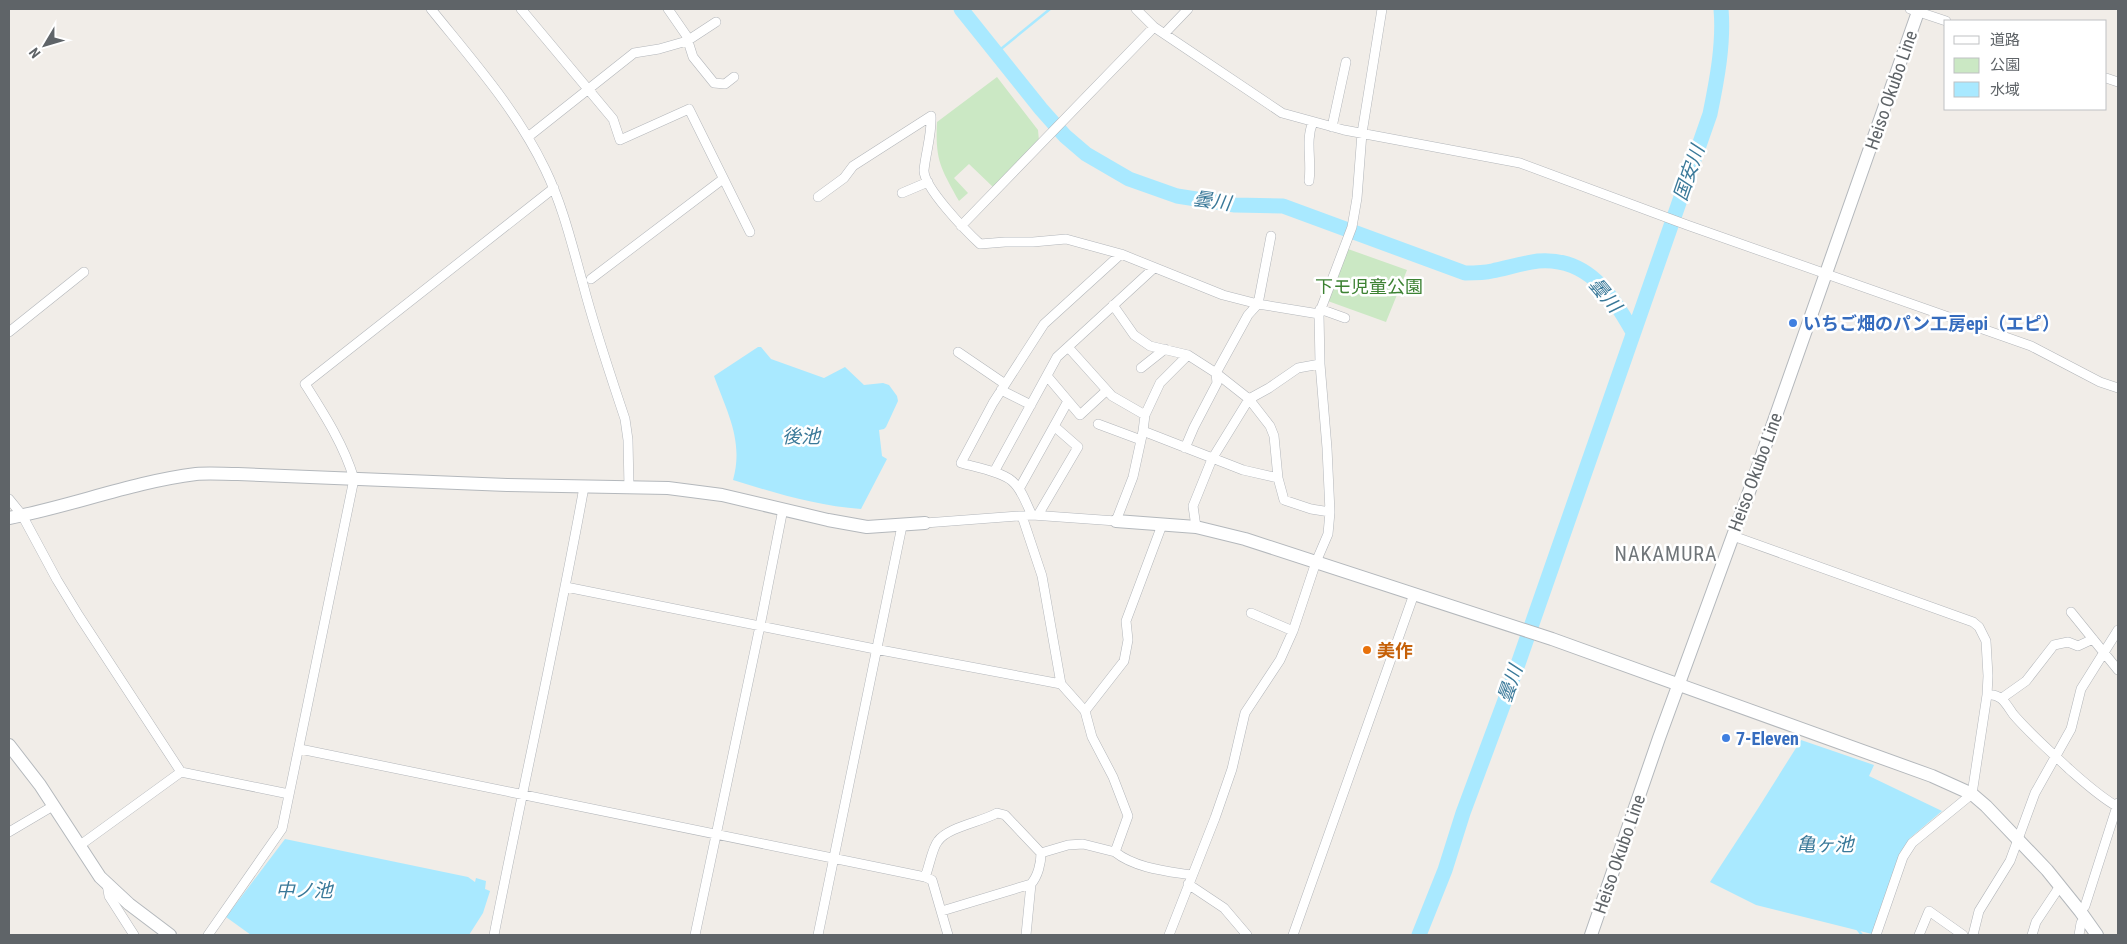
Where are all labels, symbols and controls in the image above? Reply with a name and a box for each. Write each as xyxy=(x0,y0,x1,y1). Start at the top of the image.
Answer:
north arrow xyxy=(20,20,70,70)
legend xyxy=(1944,20,2107,110)
street label: Heiso Okubo Line xyxy=(1861,28,1921,152)
text: 道路 xyxy=(1990,31,2020,49)
text: N xyxy=(26,45,44,61)
text: 公園 xyxy=(1990,56,2020,74)
text: 水域 xyxy=(1990,81,2020,99)
water label: 国安川 xyxy=(1669,140,1710,204)
water label: 曇川 xyxy=(1192,187,1234,215)
water label: 曇川 xyxy=(1584,273,1627,318)
park label: 下モ児童公園 xyxy=(1315,276,1423,297)
place label: いちご畑のパン工房epi（エピ） xyxy=(1803,313,2060,334)
marker: いちご畑のパン工房epi（エピ） xyxy=(1787,317,1799,329)
street label: Heiso Okubo Line xyxy=(1724,410,1786,534)
water label: 後池 xyxy=(782,425,822,448)
district label: NAKAMURA xyxy=(1614,542,1718,566)
place label: 美作 xyxy=(1377,640,1413,661)
marker: 美作 xyxy=(1361,644,1373,656)
water label: 曇川 xyxy=(1493,660,1528,706)
place label: 7-Eleven xyxy=(1736,728,1799,749)
marker: 7-Eleven xyxy=(1720,732,1732,744)
street label: Heiso Okubo Line xyxy=(1589,792,1649,916)
water label: 亀ヶ池 xyxy=(1796,833,1855,856)
water label: 中ノ池 xyxy=(275,879,334,902)

